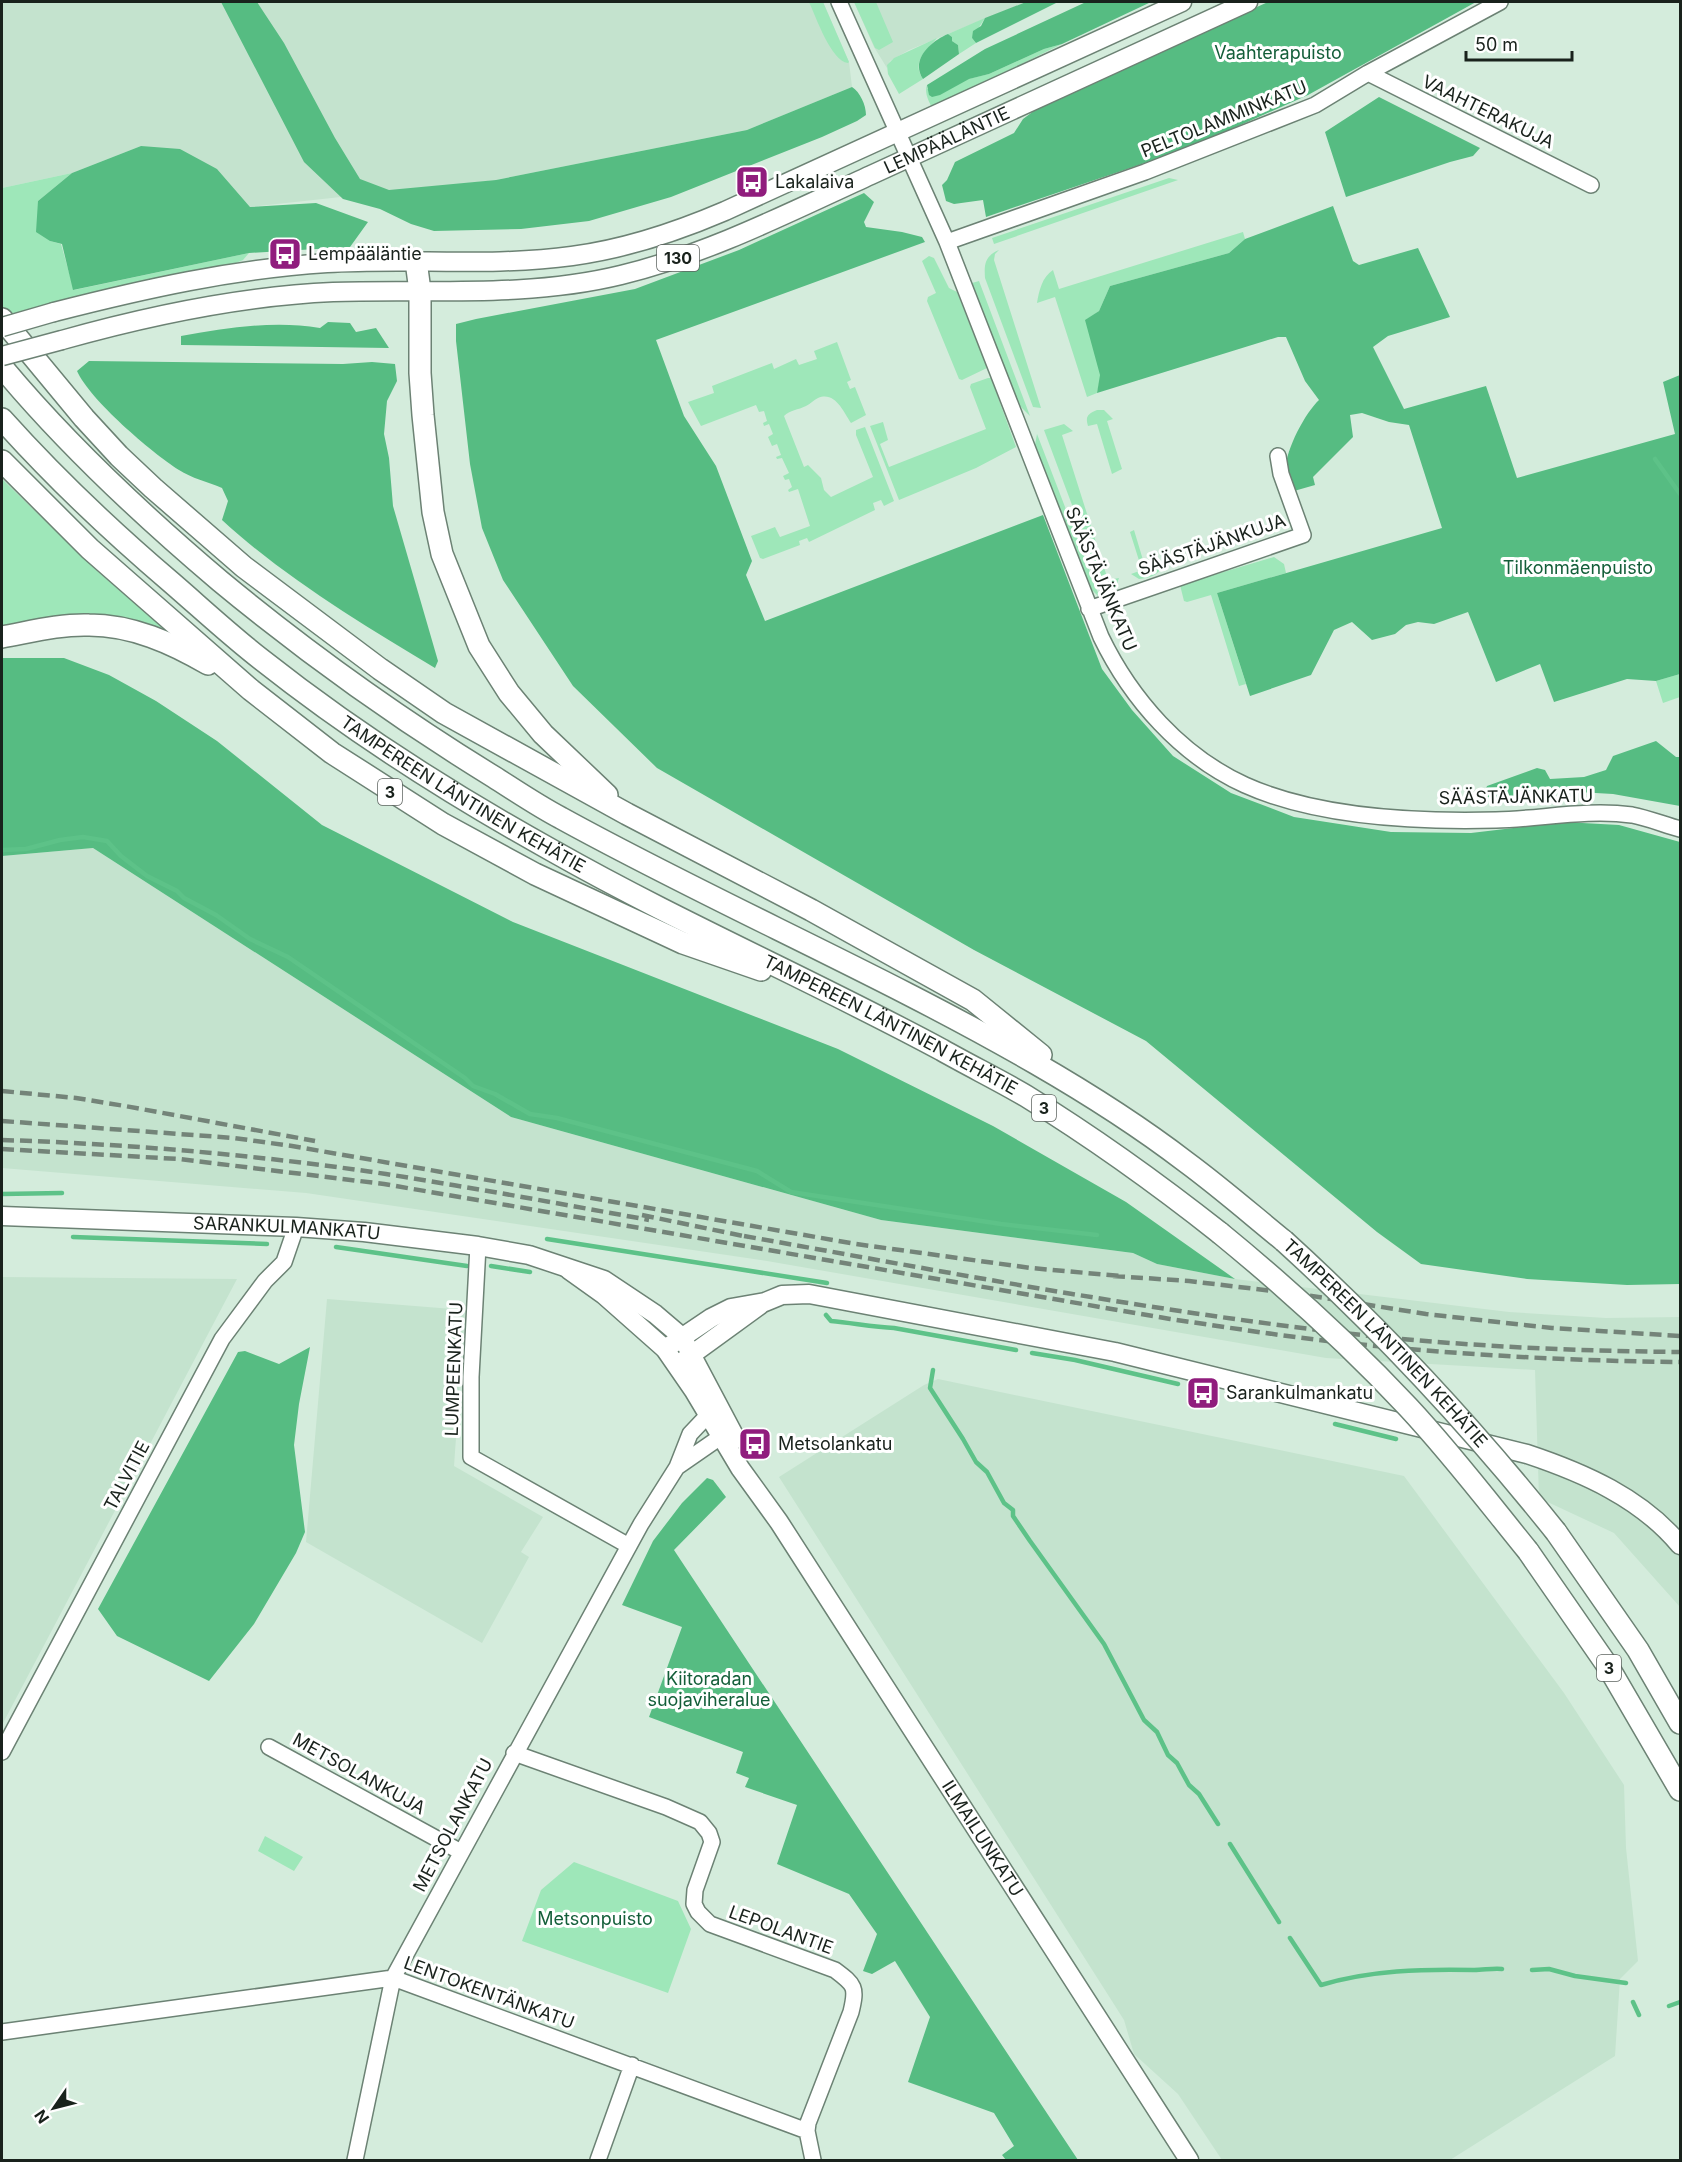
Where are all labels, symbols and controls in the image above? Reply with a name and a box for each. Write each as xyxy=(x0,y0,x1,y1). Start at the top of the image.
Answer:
scale bar xyxy=(1466,24,1572,62)
text: 50 m xyxy=(1475,34,1518,55)
park label: Vaahterapuisto xyxy=(1214,42,1342,63)
street label: VAAHTERAKUJA xyxy=(1419,71,1558,153)
street label: PELTOLAMMINKATU xyxy=(1138,76,1310,161)
street label: LEMPÄÄLÄNTIE xyxy=(880,102,1013,178)
bus stop icon: Lakalaiva xyxy=(734,164,770,200)
place label: Lakalaiva xyxy=(775,171,854,192)
bus stop icon: Lempääläntie xyxy=(267,236,303,272)
place label: Lempääläntie xyxy=(308,243,422,264)
road number: 130 xyxy=(657,245,699,271)
street label: SÄÄSTÄJÄNKATU xyxy=(1062,503,1142,654)
street label: SÄÄSTÄJÄNKUJA xyxy=(1135,509,1288,580)
park label: Tilkonmäenpuisto xyxy=(1503,557,1653,578)
street label: TAMPEREEN LÄNTINEN KEHÄTIE xyxy=(337,711,589,877)
road number: 3 xyxy=(378,779,402,805)
street label: SÄÄSTÄJÄNKATU xyxy=(1438,784,1593,808)
street label: TAMPEREEN LÄNTINEN KEHÄTIE xyxy=(760,950,1022,1099)
road number: 3 xyxy=(1032,1095,1056,1121)
street label: SARANKULMANKATU xyxy=(193,1212,382,1244)
street label: TAMPEREEN LÄNTINEN KEHÄTIE xyxy=(1279,1235,1492,1452)
street label: LUMPEENKATU xyxy=(441,1301,466,1437)
bus stop icon: Sarankulmankatu xyxy=(1185,1375,1221,1411)
place label: Sarankulmankatu xyxy=(1226,1382,1373,1403)
bus stop icon: Metsolankatu xyxy=(737,1426,773,1462)
place label: Metsolankatu xyxy=(778,1433,892,1454)
street label: TALVITIE xyxy=(99,1437,154,1514)
road number: 3 xyxy=(1597,1655,1621,1681)
park label: Kiitoradan suojaviheralue xyxy=(647,1668,771,1710)
street label: METSOLANKUJA xyxy=(289,1729,429,1819)
street label: METSOLANKATU xyxy=(409,1754,497,1895)
street label: ILMAILUNKATU xyxy=(938,1776,1028,1900)
street label: LEPOLANTIE xyxy=(726,1901,836,1958)
park label: Metsonpuisto xyxy=(537,1908,653,1929)
street label: LENTOKENTÄNKATU xyxy=(401,1951,578,2033)
north arrow xyxy=(24,2078,84,2138)
text: N xyxy=(30,2106,53,2127)

